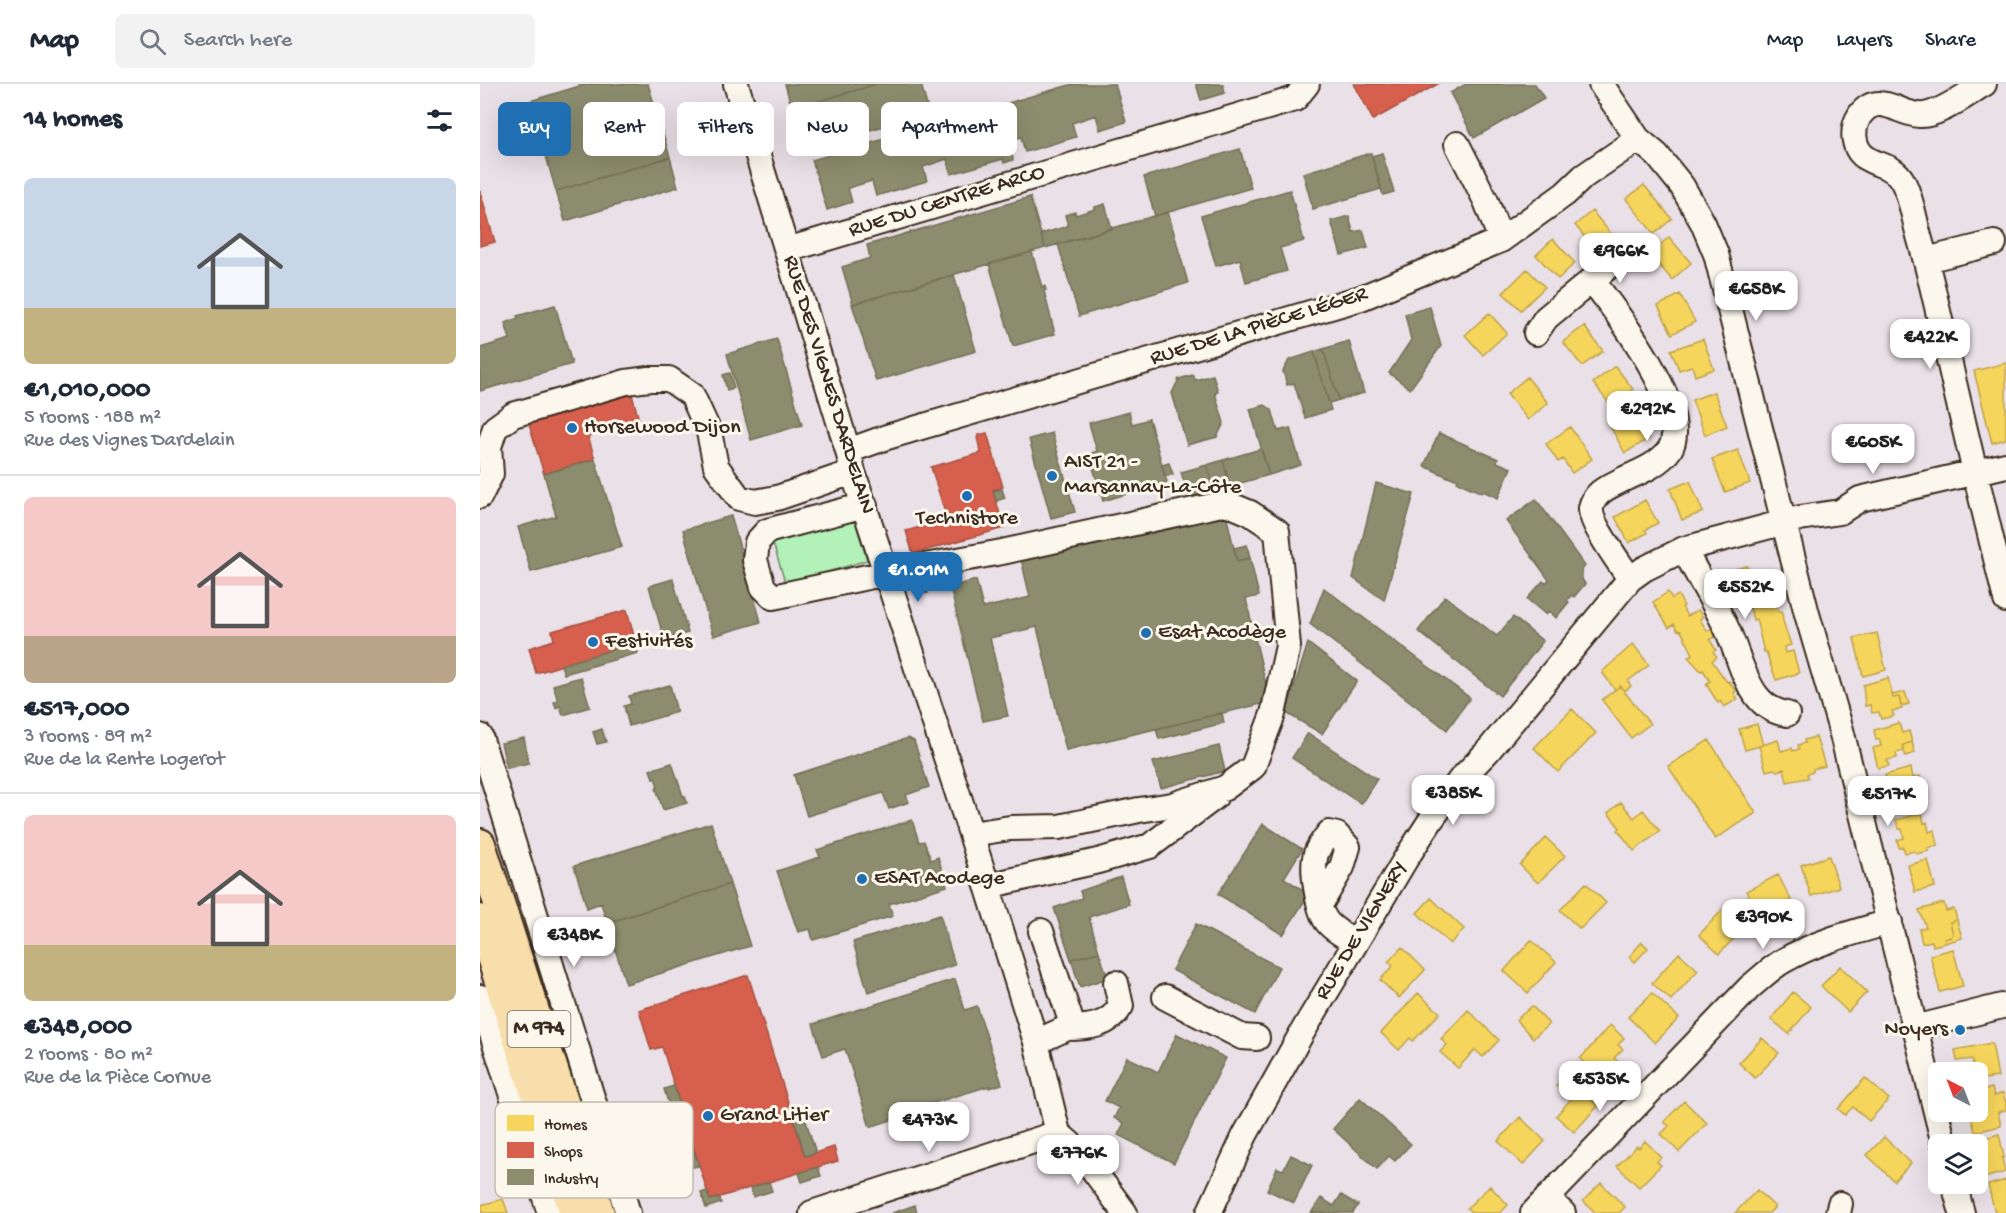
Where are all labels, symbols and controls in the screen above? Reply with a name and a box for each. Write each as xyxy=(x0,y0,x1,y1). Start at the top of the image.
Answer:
search box xyxy=(115,14,535,68)
text: Map xyxy=(30,25,79,58)
icon: search xyxy=(136,25,169,58)
text: Search here xyxy=(184,28,292,54)
text: Map xyxy=(1767,29,1803,54)
text: Layers xyxy=(1836,29,1892,54)
text: Share xyxy=(1925,29,1976,54)
chip: Buy xyxy=(498,102,571,156)
chip: Rent xyxy=(583,102,665,156)
chip: Filters xyxy=(677,102,774,156)
chip: New xyxy=(786,102,869,156)
chip: Apartment xyxy=(881,102,1017,156)
icon: filters xyxy=(423,104,456,137)
text: 14 homes xyxy=(24,105,122,136)
street label: RUE DU CENTRE ARCO xyxy=(846,160,1048,244)
icon: home xyxy=(186,217,294,325)
pin: €966K xyxy=(1578,233,1662,284)
text: €966K xyxy=(1593,241,1647,264)
street label: RUE DES VIGNES DARDELAIN xyxy=(776,253,880,517)
pin: €658K xyxy=(1714,271,1798,322)
text: €658K xyxy=(1729,279,1783,302)
street label: RUE DE LA PIÈCE LÉGER xyxy=(1147,281,1372,372)
pin: €422K xyxy=(1888,319,1972,370)
text: €422K xyxy=(1904,327,1956,350)
text: €1,010,000 xyxy=(24,376,151,407)
pin: €292K xyxy=(1605,391,1689,442)
text: €292K xyxy=(1621,399,1673,422)
text: 5 rooms · 188 m² xyxy=(24,407,161,430)
place label: Horsewood Dijon xyxy=(584,415,741,441)
marker: Horsewood Dijon xyxy=(565,421,579,435)
pin: €605K xyxy=(1831,424,1915,475)
text: Rue des Vignes Dardelain xyxy=(24,430,234,453)
text: €605K xyxy=(1846,432,1900,455)
place label: AIST 21 - Marsannay-La-Côte xyxy=(1064,450,1242,501)
marker: AIST 21 - Marsannay-La-Côte xyxy=(1045,469,1059,483)
marker: Technistore xyxy=(960,489,974,503)
place label: Technistore xyxy=(914,506,1019,532)
icon: home xyxy=(186,536,294,644)
pin: €1.01M xyxy=(869,552,967,603)
text: €1.01M xyxy=(888,560,948,583)
pin: €552K xyxy=(1703,569,1787,620)
text: €552K xyxy=(1718,577,1772,600)
place label: Esat Acodège xyxy=(1158,620,1287,646)
marker: Esat Acodège xyxy=(1139,626,1153,640)
place label: Festivités xyxy=(604,629,693,655)
marker: Festivités xyxy=(586,635,600,649)
text: €517,000 xyxy=(24,695,130,726)
text: 3 rooms · 89 m² xyxy=(24,726,152,749)
text: Rue de la Rente Logerot xyxy=(24,749,225,772)
pin: €385K xyxy=(1411,775,1495,826)
pin: €517K xyxy=(1846,776,1930,827)
text: €385K xyxy=(1426,783,1480,806)
text: €517K xyxy=(1862,784,1914,807)
icon: home xyxy=(186,854,294,962)
street label: RUE DE VIGNERY xyxy=(1310,857,1414,1005)
place label: ESAT Acodege xyxy=(874,866,1005,892)
marker: ESAT Acodege xyxy=(855,872,869,886)
pin: €390K xyxy=(1721,899,1805,950)
text: €390K xyxy=(1736,907,1790,930)
pin: €348K xyxy=(532,917,616,968)
text: €348K xyxy=(547,925,601,948)
road number: M 974 xyxy=(508,1011,570,1047)
text: €348,000 xyxy=(24,1013,132,1044)
place label: Noyers xyxy=(1884,1017,1949,1043)
marker: Noyers xyxy=(1953,1023,1967,1037)
text: 2 rooms · 80 m² xyxy=(24,1044,153,1067)
pin: €535K xyxy=(1558,1061,1642,1112)
north arrow xyxy=(1928,1062,1988,1122)
map controls xyxy=(1928,1062,1988,1194)
text: Rue de la Pièce Cornue xyxy=(24,1067,211,1090)
text: €535K xyxy=(1573,1069,1627,1092)
legend xyxy=(495,1102,693,1198)
pin: €473K xyxy=(887,1102,971,1153)
place label: Grand Litier xyxy=(720,1103,830,1129)
marker: Grand Litier xyxy=(701,1109,715,1123)
text: €473K xyxy=(902,1110,956,1133)
text: Homes xyxy=(544,1117,588,1136)
button: layers xyxy=(1928,1134,1988,1194)
pin: €776K xyxy=(1036,1135,1120,1186)
text: €776K xyxy=(1051,1143,1105,1166)
text: Shops xyxy=(544,1144,583,1163)
text: Industry xyxy=(544,1171,598,1190)

